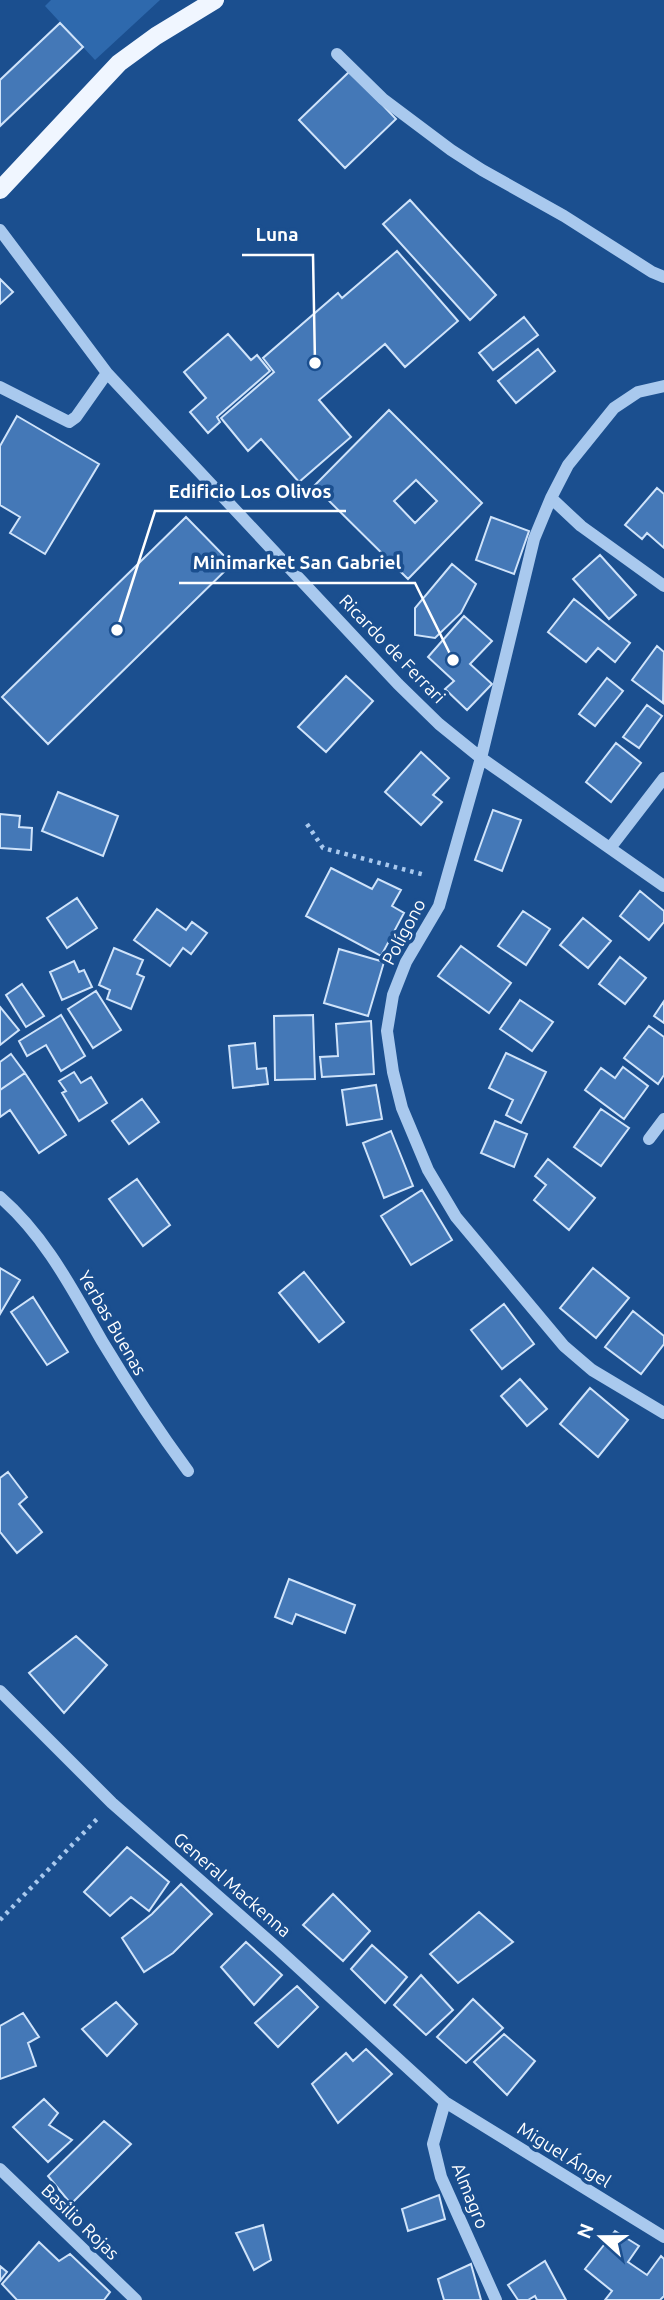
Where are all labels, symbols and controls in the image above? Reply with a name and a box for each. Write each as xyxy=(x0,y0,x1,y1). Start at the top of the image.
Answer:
callout: Luna xyxy=(242,215,313,255)
text: Luna xyxy=(256,223,299,245)
callout: Edificio Los Olivos xyxy=(155,471,346,511)
text: Edificio Los Olivos xyxy=(169,480,331,502)
callout: Minimarket San Gabriel xyxy=(179,543,415,583)
text: Minimarket San Gabriel xyxy=(193,551,401,573)
street label: Ricardo de Ferrari xyxy=(336,590,450,707)
street label: Polígono xyxy=(377,895,429,968)
street label: Yerbas Buenas xyxy=(75,1267,151,1378)
street label: General Mackenna xyxy=(170,1828,295,1941)
street label: Miguel Ángel xyxy=(514,2117,616,2191)
street label: Almagro xyxy=(449,2160,493,2231)
street label: Basilio Rojas xyxy=(38,2179,124,2263)
north arrow xyxy=(566,2202,636,2272)
text: N xyxy=(572,2220,598,2241)

